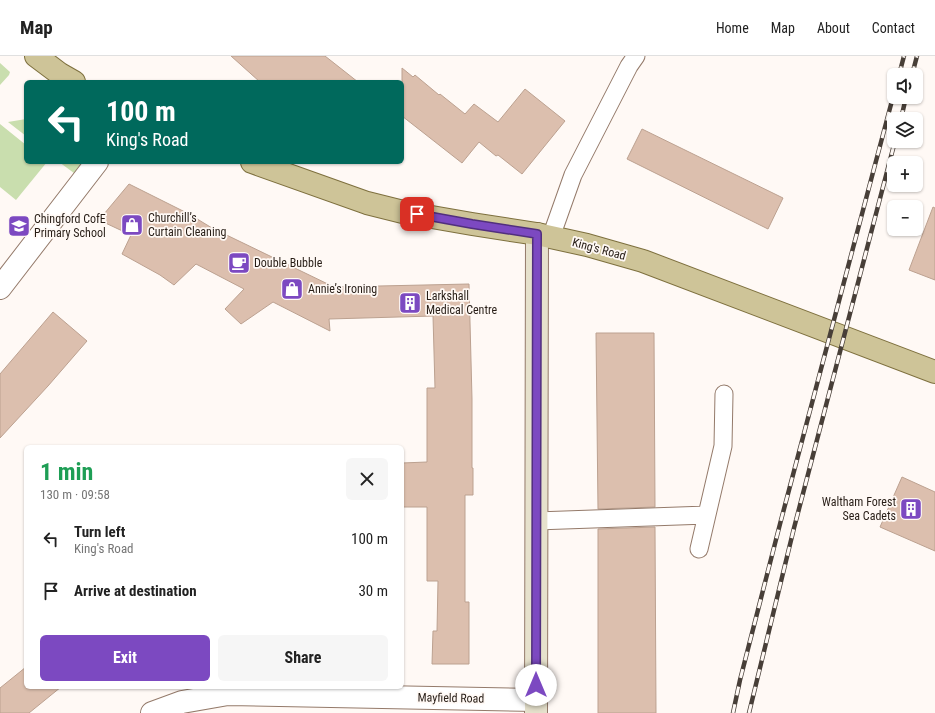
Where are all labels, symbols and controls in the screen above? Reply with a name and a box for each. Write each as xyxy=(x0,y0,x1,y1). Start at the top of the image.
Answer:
text: Map xyxy=(20,16,53,39)
text: Home xyxy=(716,20,749,36)
text: Map xyxy=(771,20,795,36)
text: About xyxy=(817,20,850,36)
text: Contact xyxy=(872,20,915,36)
map controls xyxy=(887,68,923,236)
button: sound xyxy=(887,68,923,104)
text: 100 m xyxy=(106,95,176,128)
icon: left xyxy=(40,96,92,148)
button: layers xyxy=(887,112,923,148)
text: King's Road xyxy=(106,129,188,150)
button: + xyxy=(887,156,923,192)
pin xyxy=(400,197,434,231)
button: − xyxy=(887,200,923,236)
icon: arrive xyxy=(406,203,428,225)
place label: Churchill’s Curtain Cleaning xyxy=(148,211,226,239)
place label: Chingford CofE Primary School xyxy=(34,212,106,240)
shop icon: Churchill’s Curtain Cleaning xyxy=(119,212,145,238)
school or university icon: Chingford CofE Primary School xyxy=(6,213,32,239)
street label: King's Road xyxy=(571,235,627,263)
cafe icon: Double Bubble xyxy=(226,250,252,276)
place label: Double Bubble xyxy=(254,256,323,270)
shop icon: Annie’s Ironing xyxy=(279,276,305,302)
place label: Annie’s Ironing xyxy=(308,282,377,296)
place label: Larkshall Medical Centre xyxy=(426,289,498,317)
building icon: Larkshall Medical Centre xyxy=(397,290,423,316)
text: 1 min xyxy=(40,458,93,486)
button: close xyxy=(346,458,388,500)
text: 130 m · 09:58 xyxy=(40,487,110,502)
place label: Waltham Forest Sea Cadets xyxy=(822,495,896,523)
building icon: Waltham Forest Sea Cadets xyxy=(898,496,924,522)
text: Turn left xyxy=(74,523,125,541)
icon: left xyxy=(40,528,62,550)
text: 100 m xyxy=(351,530,388,548)
text: King's Road xyxy=(74,541,134,556)
icon: arrive xyxy=(40,580,62,602)
text: Arrive at destination xyxy=(74,582,197,600)
text: 30 m xyxy=(358,582,388,600)
button: Exit xyxy=(40,635,210,681)
button: Share xyxy=(218,635,388,681)
position arrow xyxy=(515,664,557,706)
street label: Mayfield Road xyxy=(417,690,485,706)

